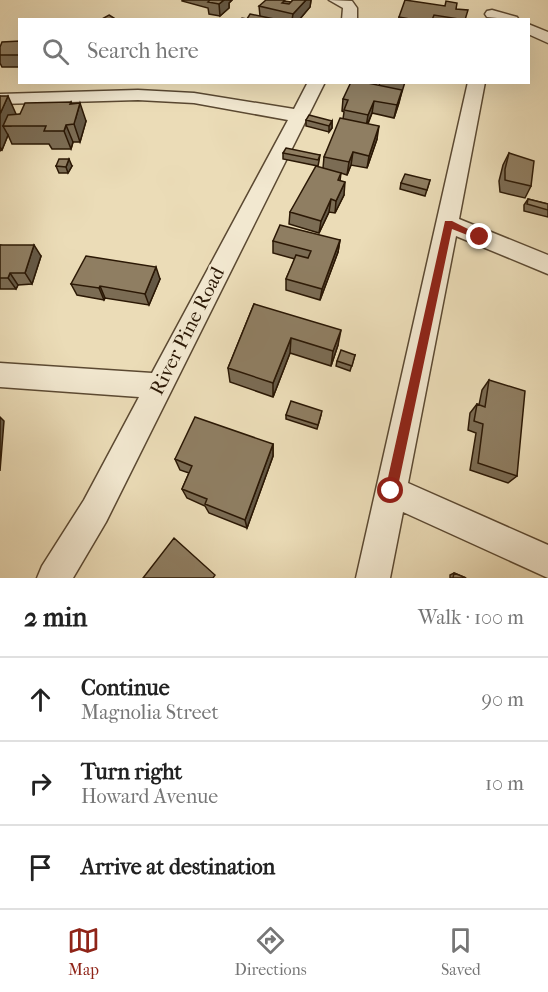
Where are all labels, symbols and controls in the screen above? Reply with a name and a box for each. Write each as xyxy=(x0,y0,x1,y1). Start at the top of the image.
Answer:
search box xyxy=(18,18,530,84)
icon: search xyxy=(39,35,72,68)
text: Search here xyxy=(87,38,199,64)
route end xyxy=(466,223,492,249)
street label: River Pine Road xyxy=(145,262,230,399)
route start xyxy=(377,477,403,503)
text: 2 min xyxy=(24,602,87,633)
text: Walk · 100 m xyxy=(418,606,524,629)
text: Continue xyxy=(81,675,170,701)
icon: ahead xyxy=(24,683,57,716)
text: 90 m xyxy=(482,688,524,711)
text: Magnolia Street xyxy=(81,701,219,724)
text: Turn right xyxy=(81,759,182,785)
icon: right xyxy=(24,767,57,800)
text: 10 m xyxy=(485,772,524,795)
text: Howard Avenue xyxy=(81,785,218,808)
icon: arrive xyxy=(24,851,57,884)
text: Arrive at destination xyxy=(81,854,275,880)
tab: Map xyxy=(67,924,100,979)
tab: Directions xyxy=(235,924,307,979)
tab: Saved xyxy=(441,924,481,979)

